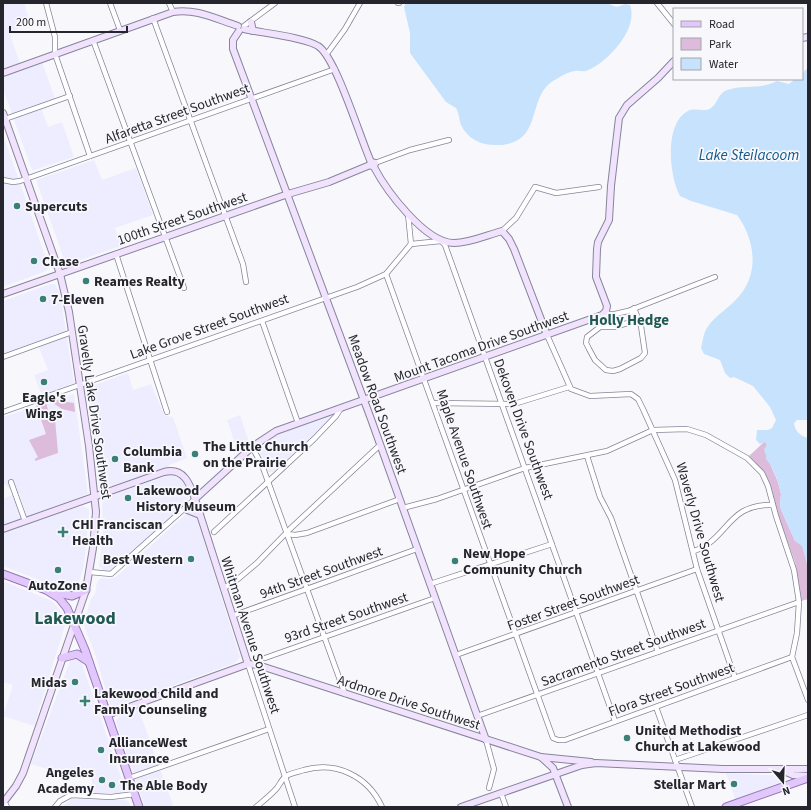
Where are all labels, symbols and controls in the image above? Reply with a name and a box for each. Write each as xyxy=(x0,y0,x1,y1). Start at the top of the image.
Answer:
scale bar xyxy=(10,8,127,34)
legend xyxy=(673,8,803,80)
text: 200 m xyxy=(16,14,46,31)
text: Road xyxy=(709,16,735,33)
text: Park xyxy=(709,36,731,53)
text: Water xyxy=(709,56,739,73)
street label: Alfaretta Street Southwest xyxy=(102,78,253,149)
water label: Lake Steilacoom xyxy=(699,145,799,166)
street label: 100th Street Southwest xyxy=(115,187,250,251)
place label: Supercuts xyxy=(25,197,87,217)
marker: Supercuts xyxy=(12,201,22,211)
place label: Chase xyxy=(42,252,79,272)
marker: Chase xyxy=(29,256,39,266)
place label: Reames Realty xyxy=(94,272,185,292)
marker: Reames Realty xyxy=(81,276,91,286)
street label: Lake Grove Street Southwest xyxy=(127,289,292,365)
place label: 7-Eleven xyxy=(51,290,104,310)
marker: 7-Eleven xyxy=(38,294,48,304)
street label: Mount Tacoma Drive Southwest xyxy=(391,306,572,388)
district label: Holly Hedge xyxy=(589,310,669,331)
street label: Gravelly Lake Drive Southwest xyxy=(72,324,116,501)
street label: Meadow Road Southwest xyxy=(342,332,412,477)
street label: Dekoven Drive Southwest xyxy=(488,356,558,503)
marker: Eagle's Wings xyxy=(39,377,49,387)
street label: Maple Avenue Southwest xyxy=(431,387,497,532)
place label: Eagle's Wings xyxy=(22,388,66,424)
place label: The Little Church on the Prairie xyxy=(203,437,309,473)
place label: Columbia Bank xyxy=(123,442,182,478)
marker: The Little Church on the Prairie xyxy=(190,449,200,459)
marker: Columbia Bank xyxy=(110,454,120,464)
street label: Waverly Drive Southwest xyxy=(671,460,730,605)
place label: Lakewood History Museum xyxy=(136,481,236,517)
marker: Lakewood History Museum xyxy=(123,493,133,503)
place label: CHI Franciscan Health xyxy=(72,515,163,551)
marker: CHI Franciscan Health xyxy=(57,526,69,538)
street label: 94th Street Southwest xyxy=(257,541,386,604)
place label: New Hope Community Church xyxy=(463,544,582,580)
place label: Best Western xyxy=(103,550,183,570)
marker: Best Western xyxy=(186,554,196,564)
street label: Whitman Avenue Southwest xyxy=(215,554,285,717)
marker: New Hope Community Church xyxy=(450,556,460,566)
marker: AutoZone xyxy=(53,565,63,575)
street label: Foster Street Southwest xyxy=(505,570,642,636)
place label: AutoZone xyxy=(27,576,88,596)
street label: 93rd Street Southwest xyxy=(282,587,411,648)
district label: Lakewood xyxy=(34,606,116,631)
street label: Sacramento Street Southwest xyxy=(538,614,709,692)
street label: Flora Street Southwest xyxy=(606,658,737,722)
street label: Ardmore Drive Southwest xyxy=(335,670,483,736)
place label: Midas xyxy=(31,673,67,693)
marker: Midas xyxy=(70,677,80,687)
place label: Lakewood Child and Family Counseling xyxy=(94,684,218,720)
marker: Lakewood Child and Family Counseling xyxy=(79,695,91,707)
place label: United Methodist Church at Lakewood xyxy=(635,721,761,757)
place label: AllianceWest Insurance xyxy=(108,733,188,769)
marker: United Methodist Church at Lakewood xyxy=(622,733,632,743)
marker: AllianceWest Insurance xyxy=(96,745,106,755)
north arrow xyxy=(763,762,803,802)
place label: Angeles Academy xyxy=(37,763,95,799)
marker: Angeles Academy xyxy=(97,775,107,785)
place label: Stellar Mart xyxy=(654,775,727,795)
place label: The Able Body xyxy=(120,776,208,796)
marker: Stellar Mart xyxy=(729,779,739,789)
marker: The Able Body xyxy=(107,780,117,790)
text: N xyxy=(780,783,792,799)

